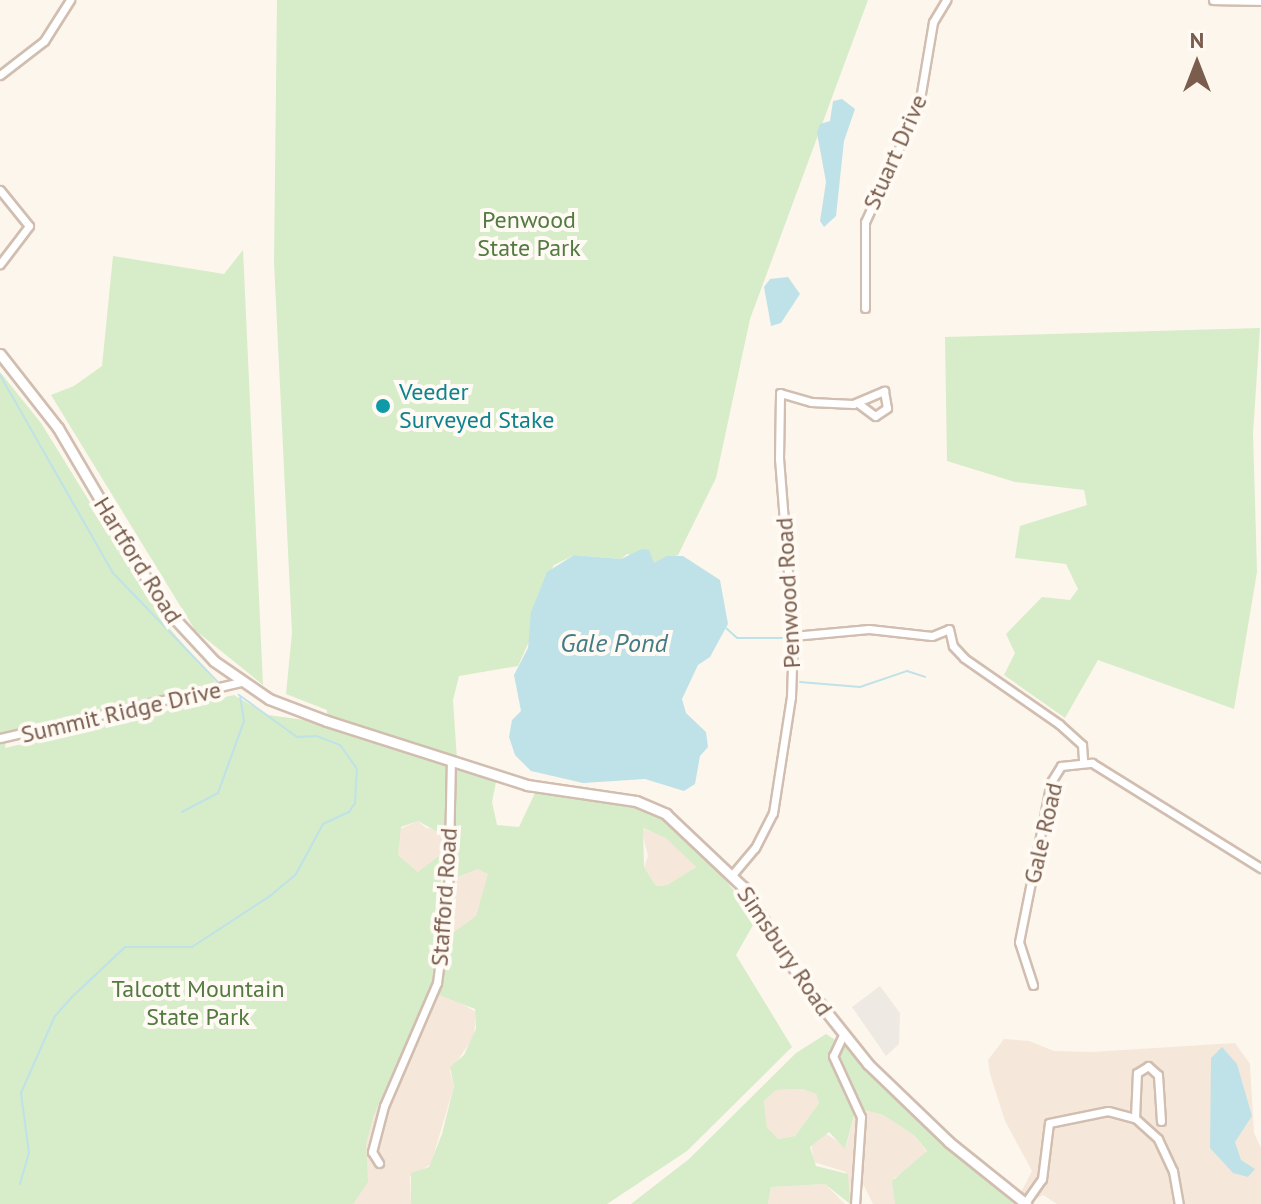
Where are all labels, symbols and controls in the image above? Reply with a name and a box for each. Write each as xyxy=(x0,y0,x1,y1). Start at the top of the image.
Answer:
north arrow xyxy=(1157,24,1237,104)
text: N xyxy=(1190,26,1204,54)
street label: Stuart Drive xyxy=(857,90,933,214)
park label: Penwood State Park xyxy=(477,206,581,262)
place label: Veeder Surveyed Stake xyxy=(399,378,554,434)
marker: Veeder Surveyed Stake xyxy=(374,397,392,415)
street label: Hartford Road xyxy=(88,491,188,629)
street label: Penwood Road xyxy=(770,517,806,669)
water label: Gale Pond xyxy=(560,627,668,659)
street label: Summit Ridge Drive xyxy=(18,675,224,749)
street label: Gale Road xyxy=(1017,780,1069,886)
street label: Stafford Road xyxy=(425,827,463,967)
street label: Simsbury Road xyxy=(731,880,839,1022)
park label: Talcott Mountain State Park xyxy=(111,975,285,1031)

